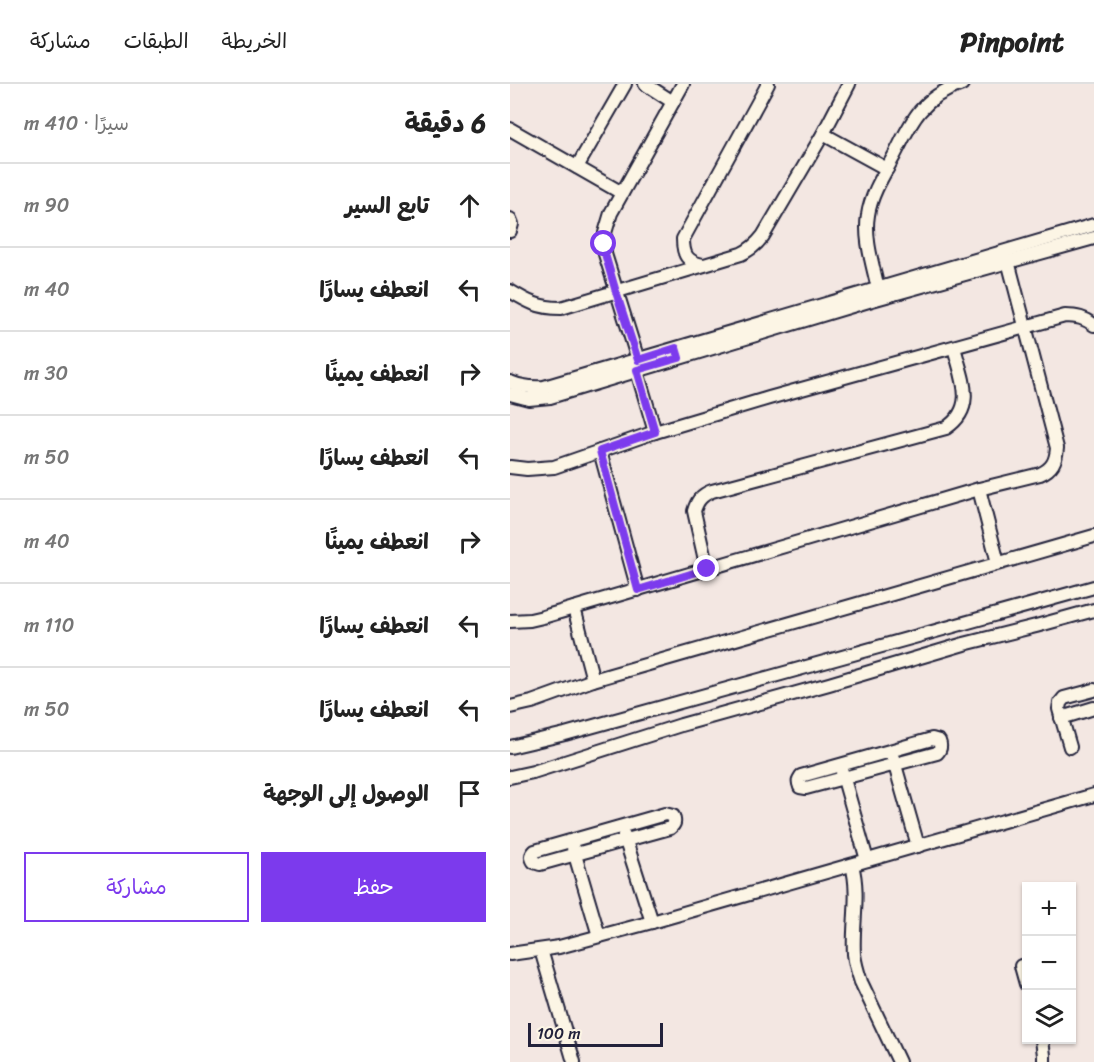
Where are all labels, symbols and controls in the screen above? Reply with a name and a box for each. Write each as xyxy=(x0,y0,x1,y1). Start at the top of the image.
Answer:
text: Pinpoint xyxy=(960,17,1064,66)
text: مشاركة xyxy=(30,22,91,60)
text: الطبقات xyxy=(124,22,189,60)
text: الخريطة xyxy=(222,22,287,60)
text: 6 دقيقة xyxy=(404,100,486,146)
text: سيرًا · 410 m xyxy=(24,106,129,141)
text: تابع السير xyxy=(345,186,429,225)
text: 90 m xyxy=(24,188,70,223)
icon: ahead xyxy=(453,189,486,222)
route start xyxy=(590,230,616,256)
text: انعطف يسارًا xyxy=(319,270,429,309)
text: 40 m xyxy=(24,272,70,307)
icon: left xyxy=(453,273,486,306)
text: انعطف يمينًا xyxy=(325,354,429,393)
text: 30 m xyxy=(24,356,68,391)
icon: right xyxy=(453,357,486,390)
text: انعطف يسارًا xyxy=(319,438,429,477)
text: 50 m xyxy=(24,440,69,475)
icon: left xyxy=(453,441,486,474)
text: انعطف يمينًا xyxy=(325,522,429,561)
text: 40 m xyxy=(24,524,70,559)
icon: right xyxy=(453,525,486,558)
route end xyxy=(693,555,719,581)
text: انعطف يسارًا xyxy=(319,606,429,645)
text: 110 m xyxy=(24,608,74,643)
icon: left xyxy=(453,609,486,642)
text: انعطف يسارًا xyxy=(319,690,429,729)
text: 50 m xyxy=(24,692,69,727)
icon: left xyxy=(453,693,486,726)
text: الوصول إلى الوجهة xyxy=(263,774,429,813)
icon: arrive xyxy=(453,777,486,810)
button: مشاركة xyxy=(24,852,249,922)
button: حفظ xyxy=(261,852,486,922)
map controls xyxy=(1022,882,1076,1044)
button: + xyxy=(1022,882,1076,936)
button: − xyxy=(1022,936,1076,990)
button: layers xyxy=(1022,990,1076,1044)
text: 100 m xyxy=(537,1019,581,1048)
scale bar xyxy=(528,1020,663,1048)

